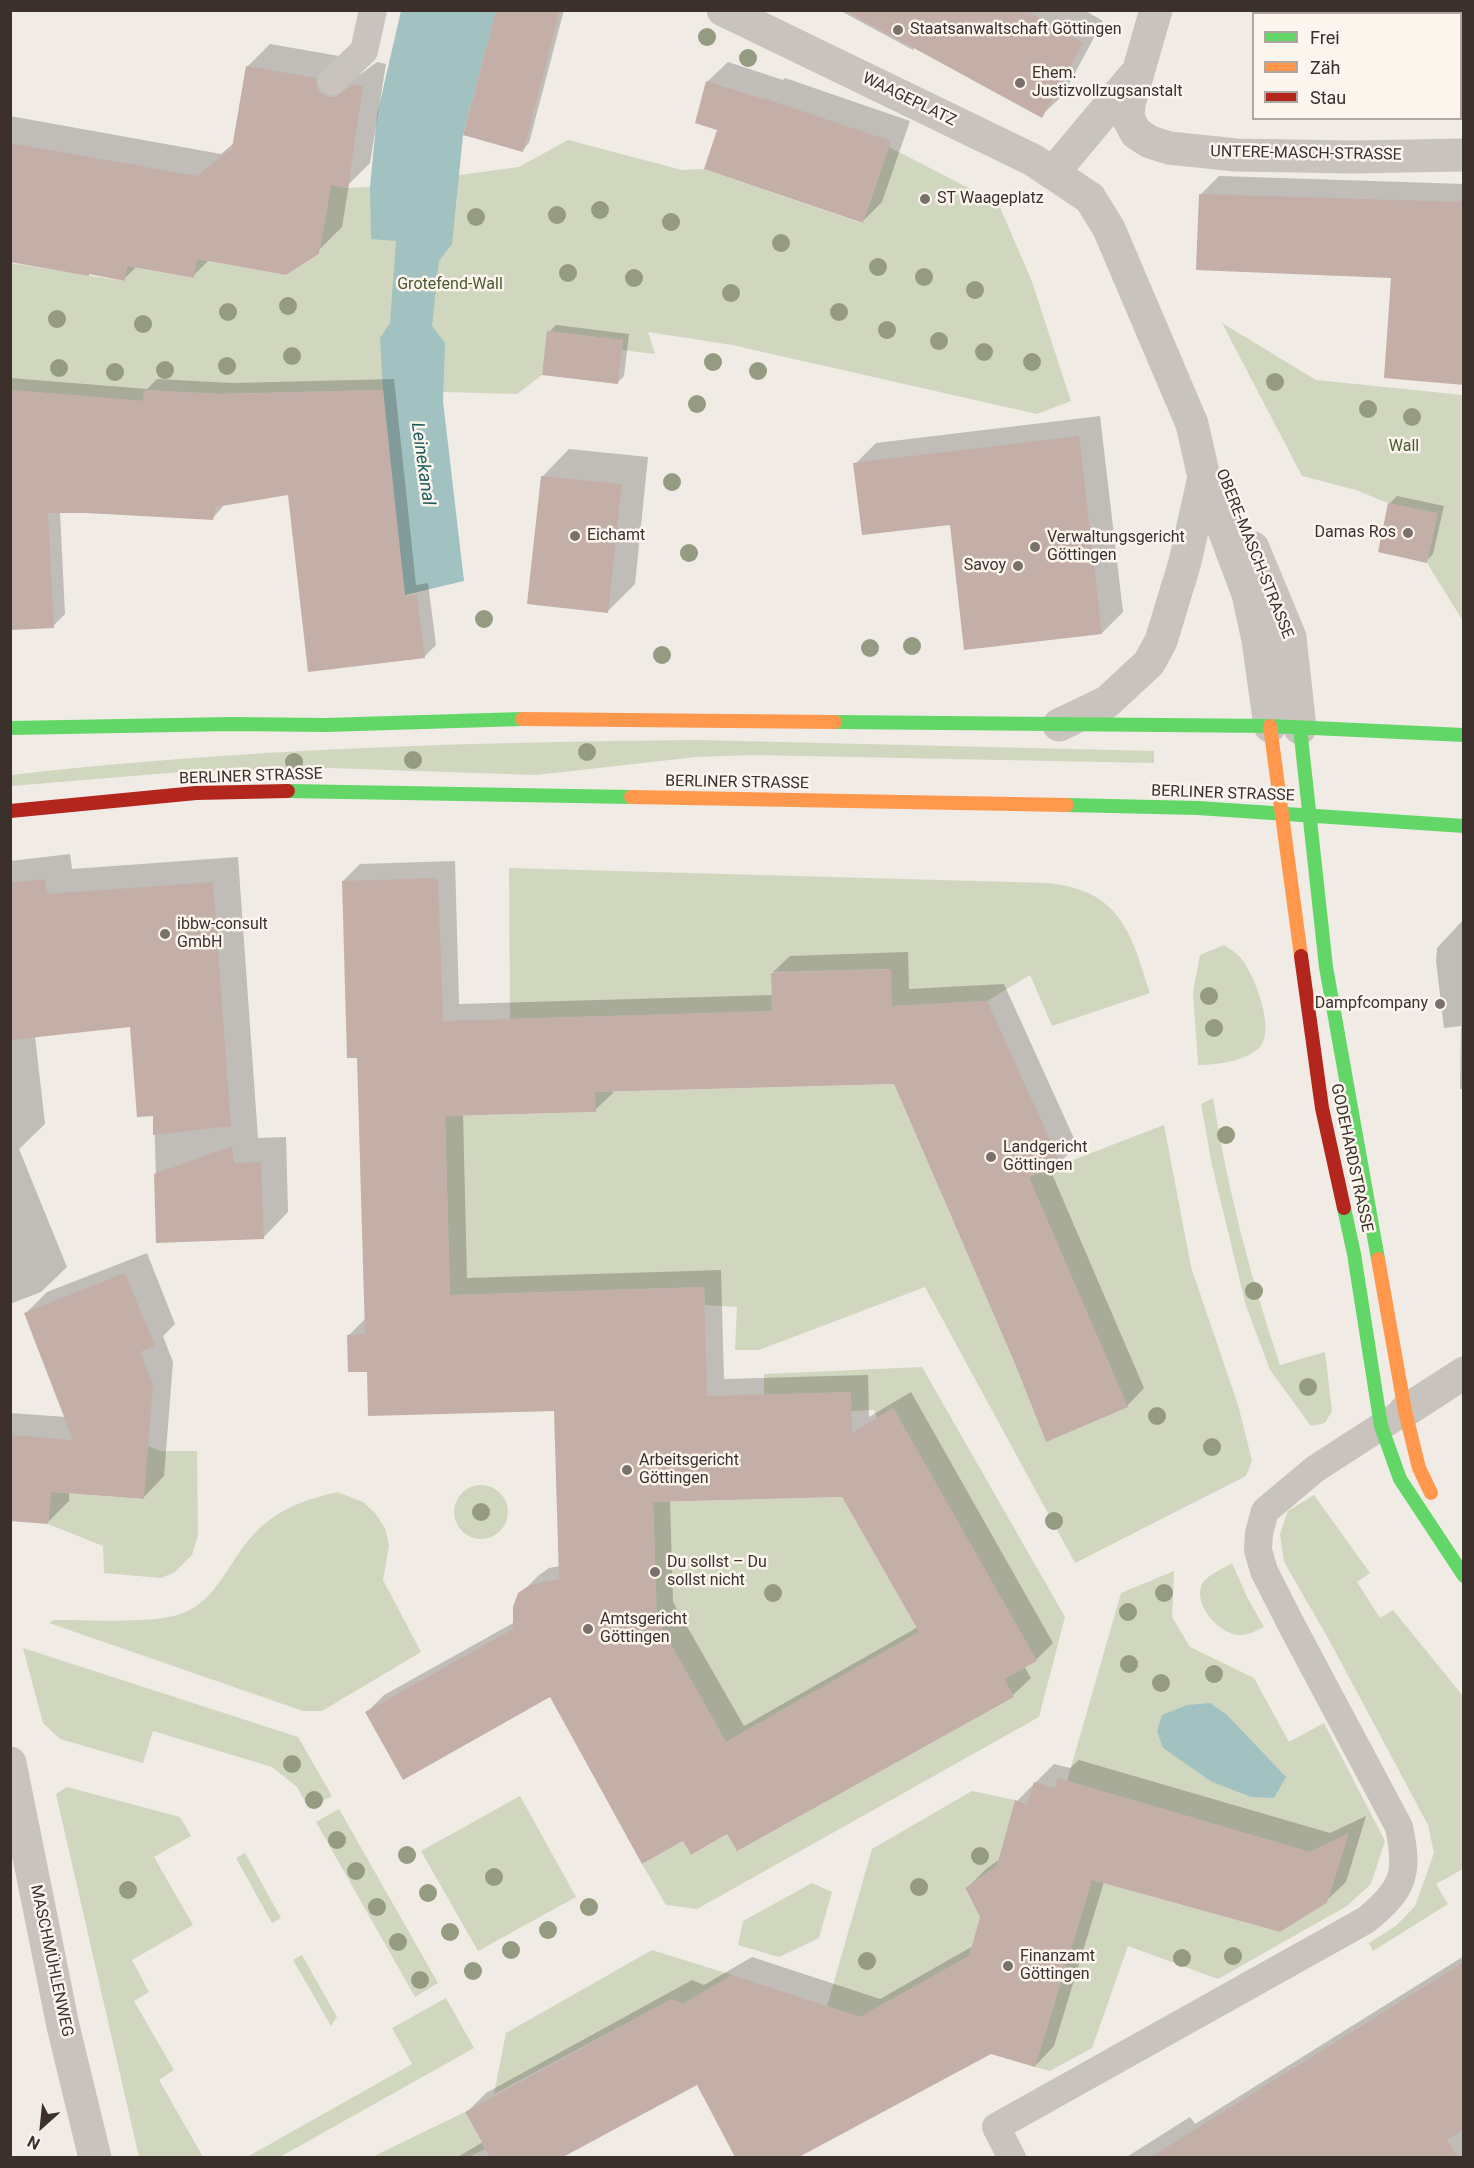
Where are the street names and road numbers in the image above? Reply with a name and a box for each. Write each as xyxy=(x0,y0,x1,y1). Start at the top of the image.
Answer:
street label: WAAGEPLATZ xyxy=(859,69,959,131)
street label: UNTERE-MASCH-STRASSE xyxy=(1210,143,1402,165)
street label: OBERE-MASCH-STRASSE xyxy=(1211,466,1297,642)
street label: BERLINER STRASSE xyxy=(179,765,323,789)
street label: BERLINER STRASSE xyxy=(665,772,809,794)
street label: BERLINER STRASSE xyxy=(1151,782,1295,806)
street label: GODEHARDSTRASSE xyxy=(1326,1082,1376,1234)
street label: MASCHMÜHLENWEG xyxy=(26,1883,76,2039)

